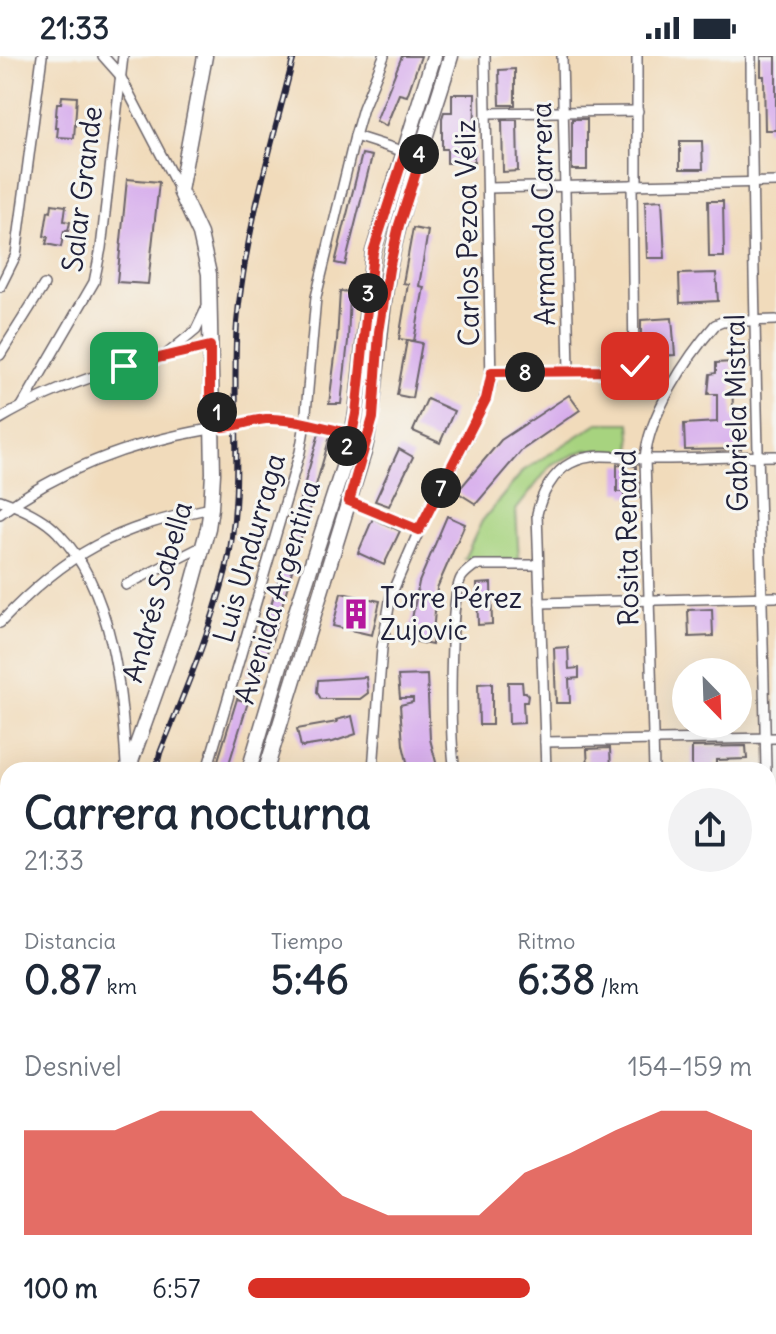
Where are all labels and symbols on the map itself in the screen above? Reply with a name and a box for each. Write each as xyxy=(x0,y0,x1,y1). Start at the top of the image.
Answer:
street label: Armando Carrera xyxy=(523,102,563,326)
street label: Salar Grande xyxy=(54,104,110,274)
street label: Carlos Pezoa Véliz xyxy=(447,119,487,347)
pin: 4 xyxy=(399,134,439,174)
pin: 3 xyxy=(348,273,388,313)
street label: Gabriela Mistral xyxy=(716,314,756,512)
pin xyxy=(90,332,158,400)
pin xyxy=(601,332,669,400)
pin: 8 xyxy=(505,352,545,392)
pin: 1 xyxy=(197,392,237,432)
pin: 2 xyxy=(327,426,367,466)
street label: Luis Undurraga xyxy=(205,449,293,647)
street label: Rosita Renard xyxy=(607,449,647,627)
pin: 7 xyxy=(421,468,461,508)
street label: Avenida Argentina xyxy=(226,476,328,708)
street label: Andrés Sabella xyxy=(114,497,200,687)
place label: Torre Pérez Zujovic xyxy=(380,580,522,648)
building icon: Torre Pérez Zujovic xyxy=(339,597,373,631)
north arrow xyxy=(672,658,752,738)

